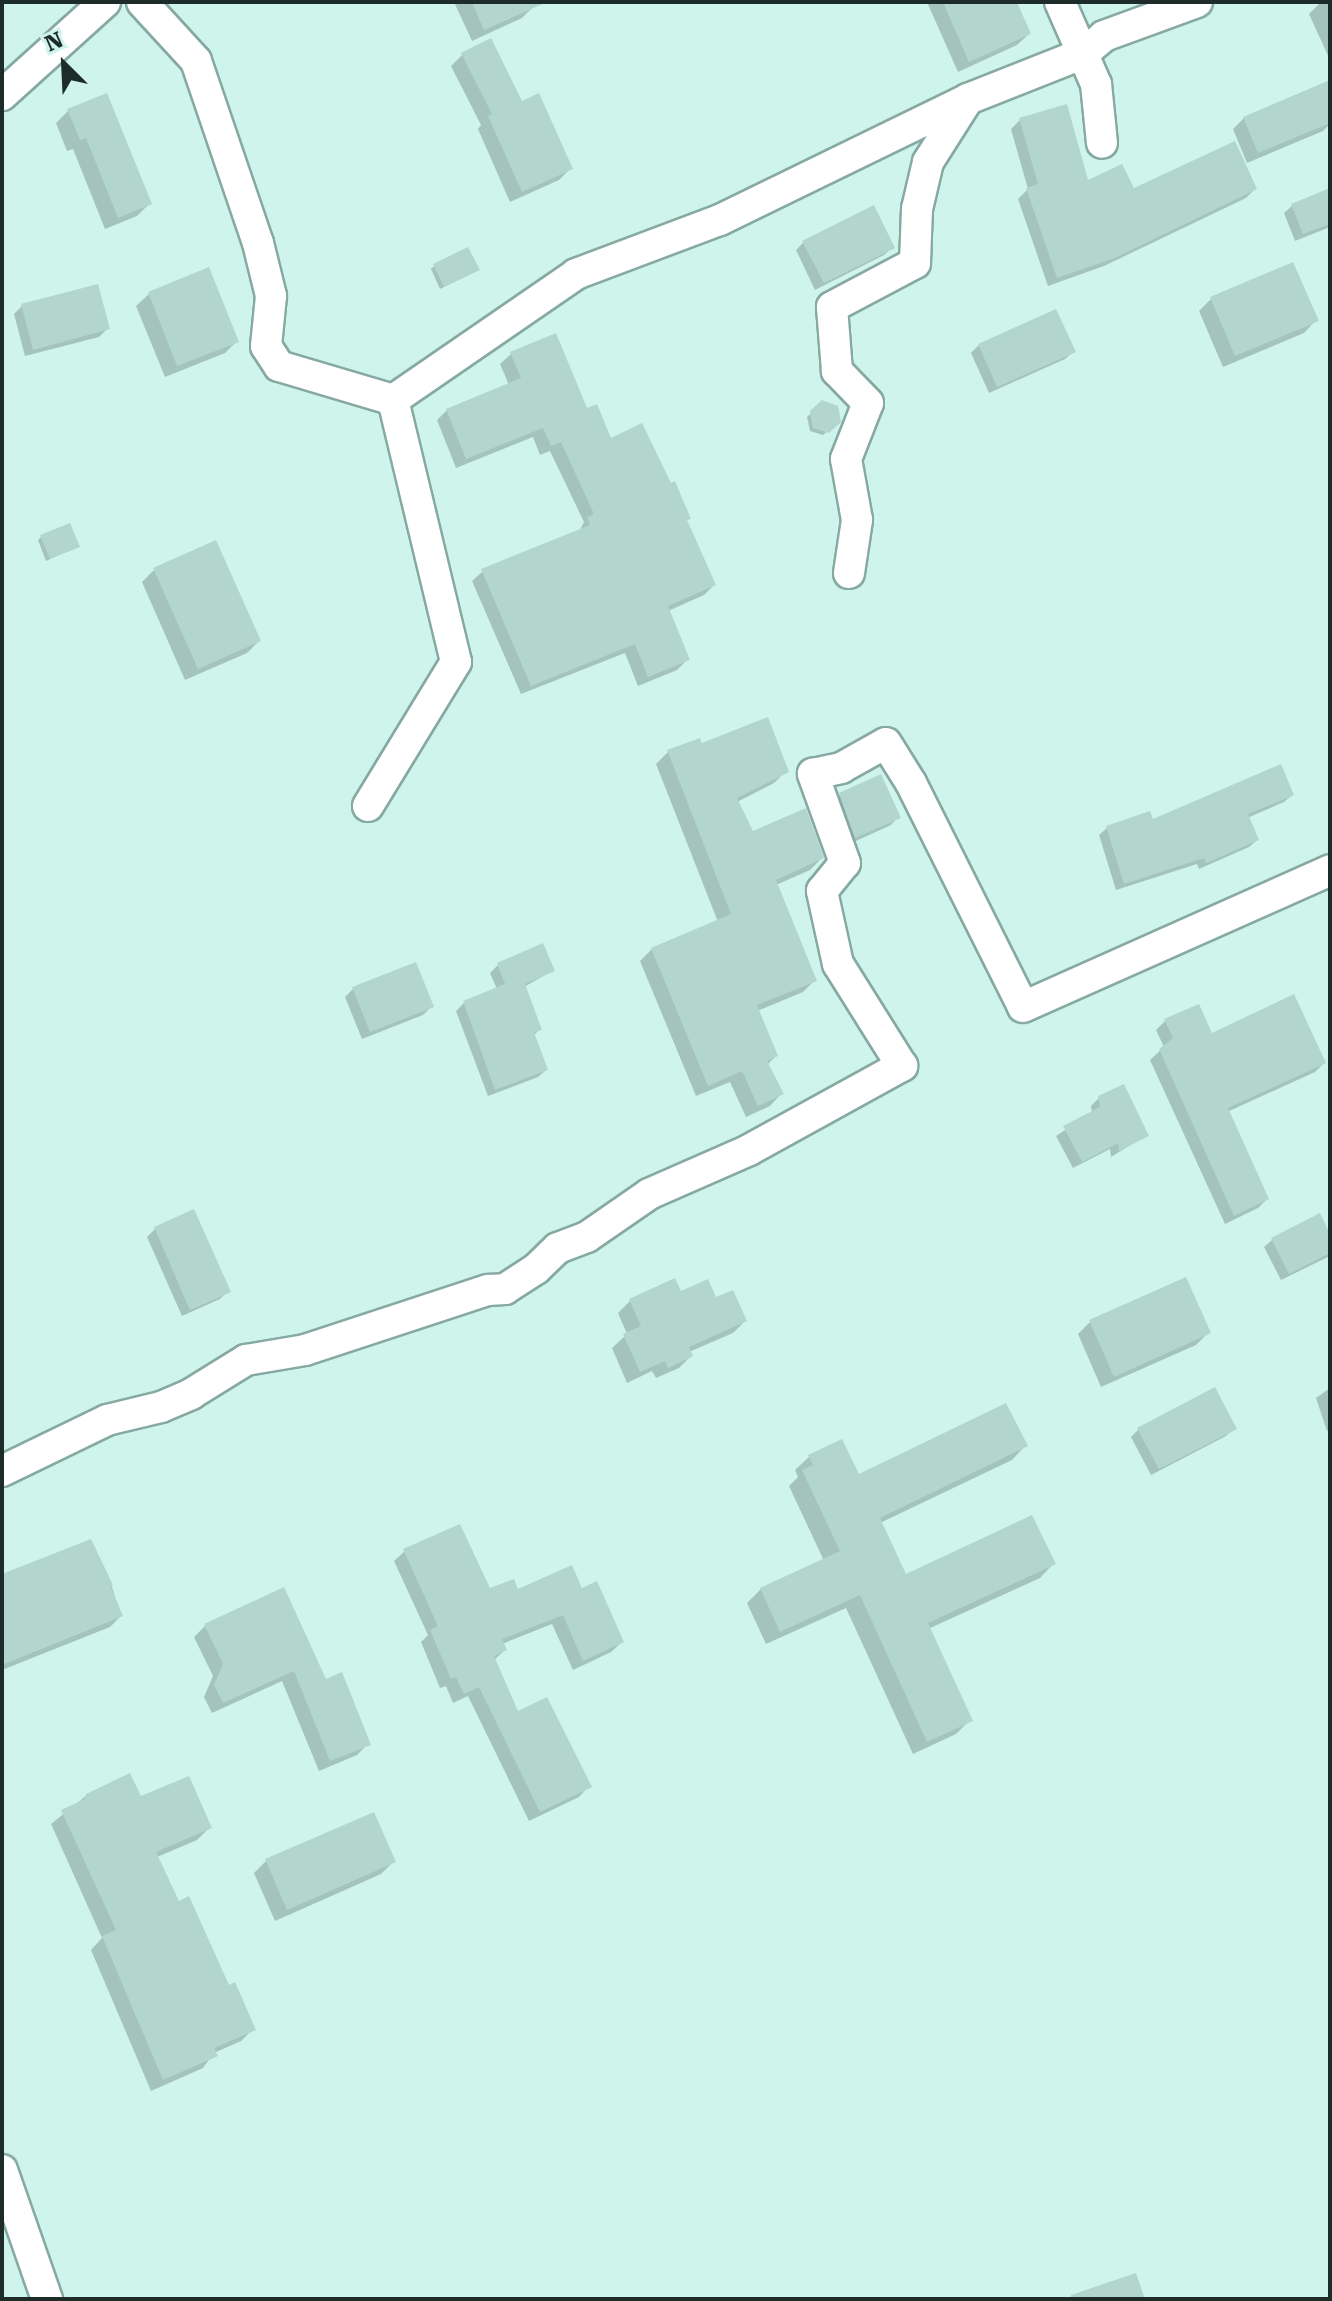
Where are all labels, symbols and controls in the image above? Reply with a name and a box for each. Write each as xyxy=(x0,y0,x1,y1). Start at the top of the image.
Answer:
north arrow xyxy=(24,24,104,104)
text: N xyxy=(41,27,67,56)

